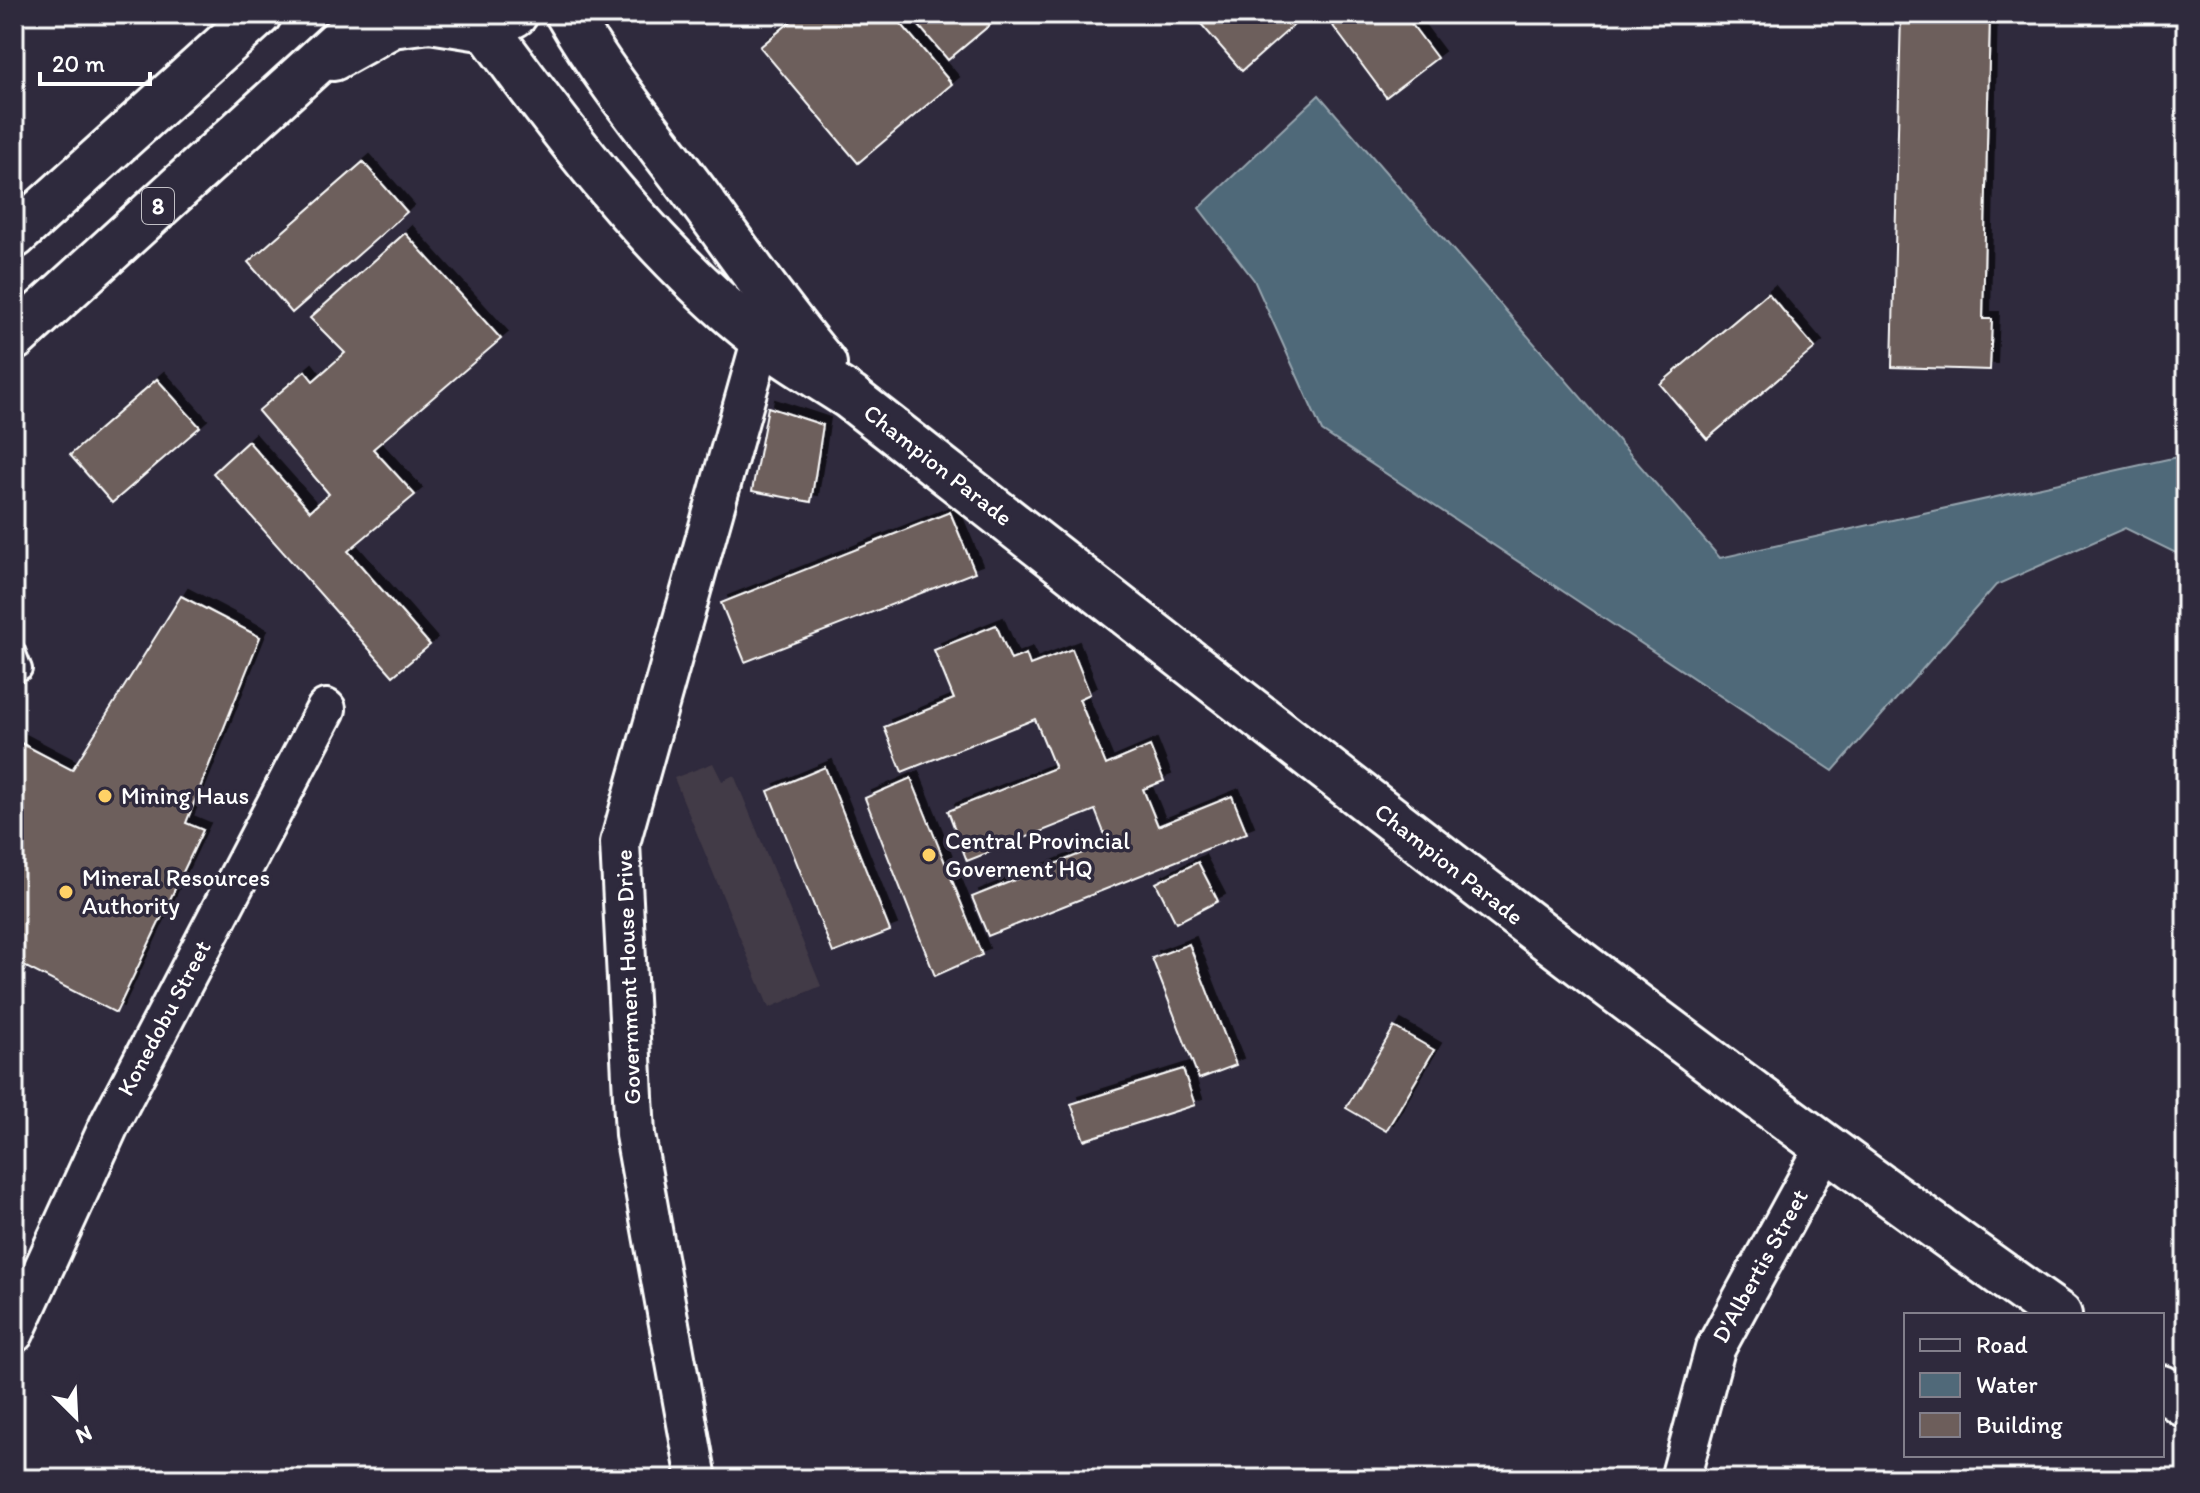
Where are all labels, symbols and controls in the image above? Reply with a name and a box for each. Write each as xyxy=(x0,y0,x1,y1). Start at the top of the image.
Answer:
scale bar xyxy=(40,36,150,86)
text: 20 m xyxy=(52,49,105,78)
road number: 8 xyxy=(142,188,174,224)
street label: Champion Parade xyxy=(858,397,1019,532)
place label: Mining Haus xyxy=(121,781,249,810)
marker: Mining Haus xyxy=(96,787,114,805)
street label: Champion Parade xyxy=(1369,796,1530,931)
place label: Central Provincial Governent HQ xyxy=(945,826,1130,883)
marker: Central Provincial Governent HQ xyxy=(920,846,938,864)
street label: Government House Drive xyxy=(609,849,646,1105)
place label: Mineral Resources Authority xyxy=(82,863,270,920)
marker: Mineral Resources Authority xyxy=(57,883,75,901)
street label: Konedobu Street xyxy=(110,935,217,1101)
street label: D'Albertis Street xyxy=(1705,1184,1814,1348)
legend xyxy=(1904,1313,2164,1457)
text: Road xyxy=(1976,1330,2028,1359)
text: Water xyxy=(1976,1370,2038,1399)
north arrow xyxy=(36,1377,116,1457)
text: Building xyxy=(1976,1410,2063,1439)
text: N xyxy=(72,1419,96,1450)

